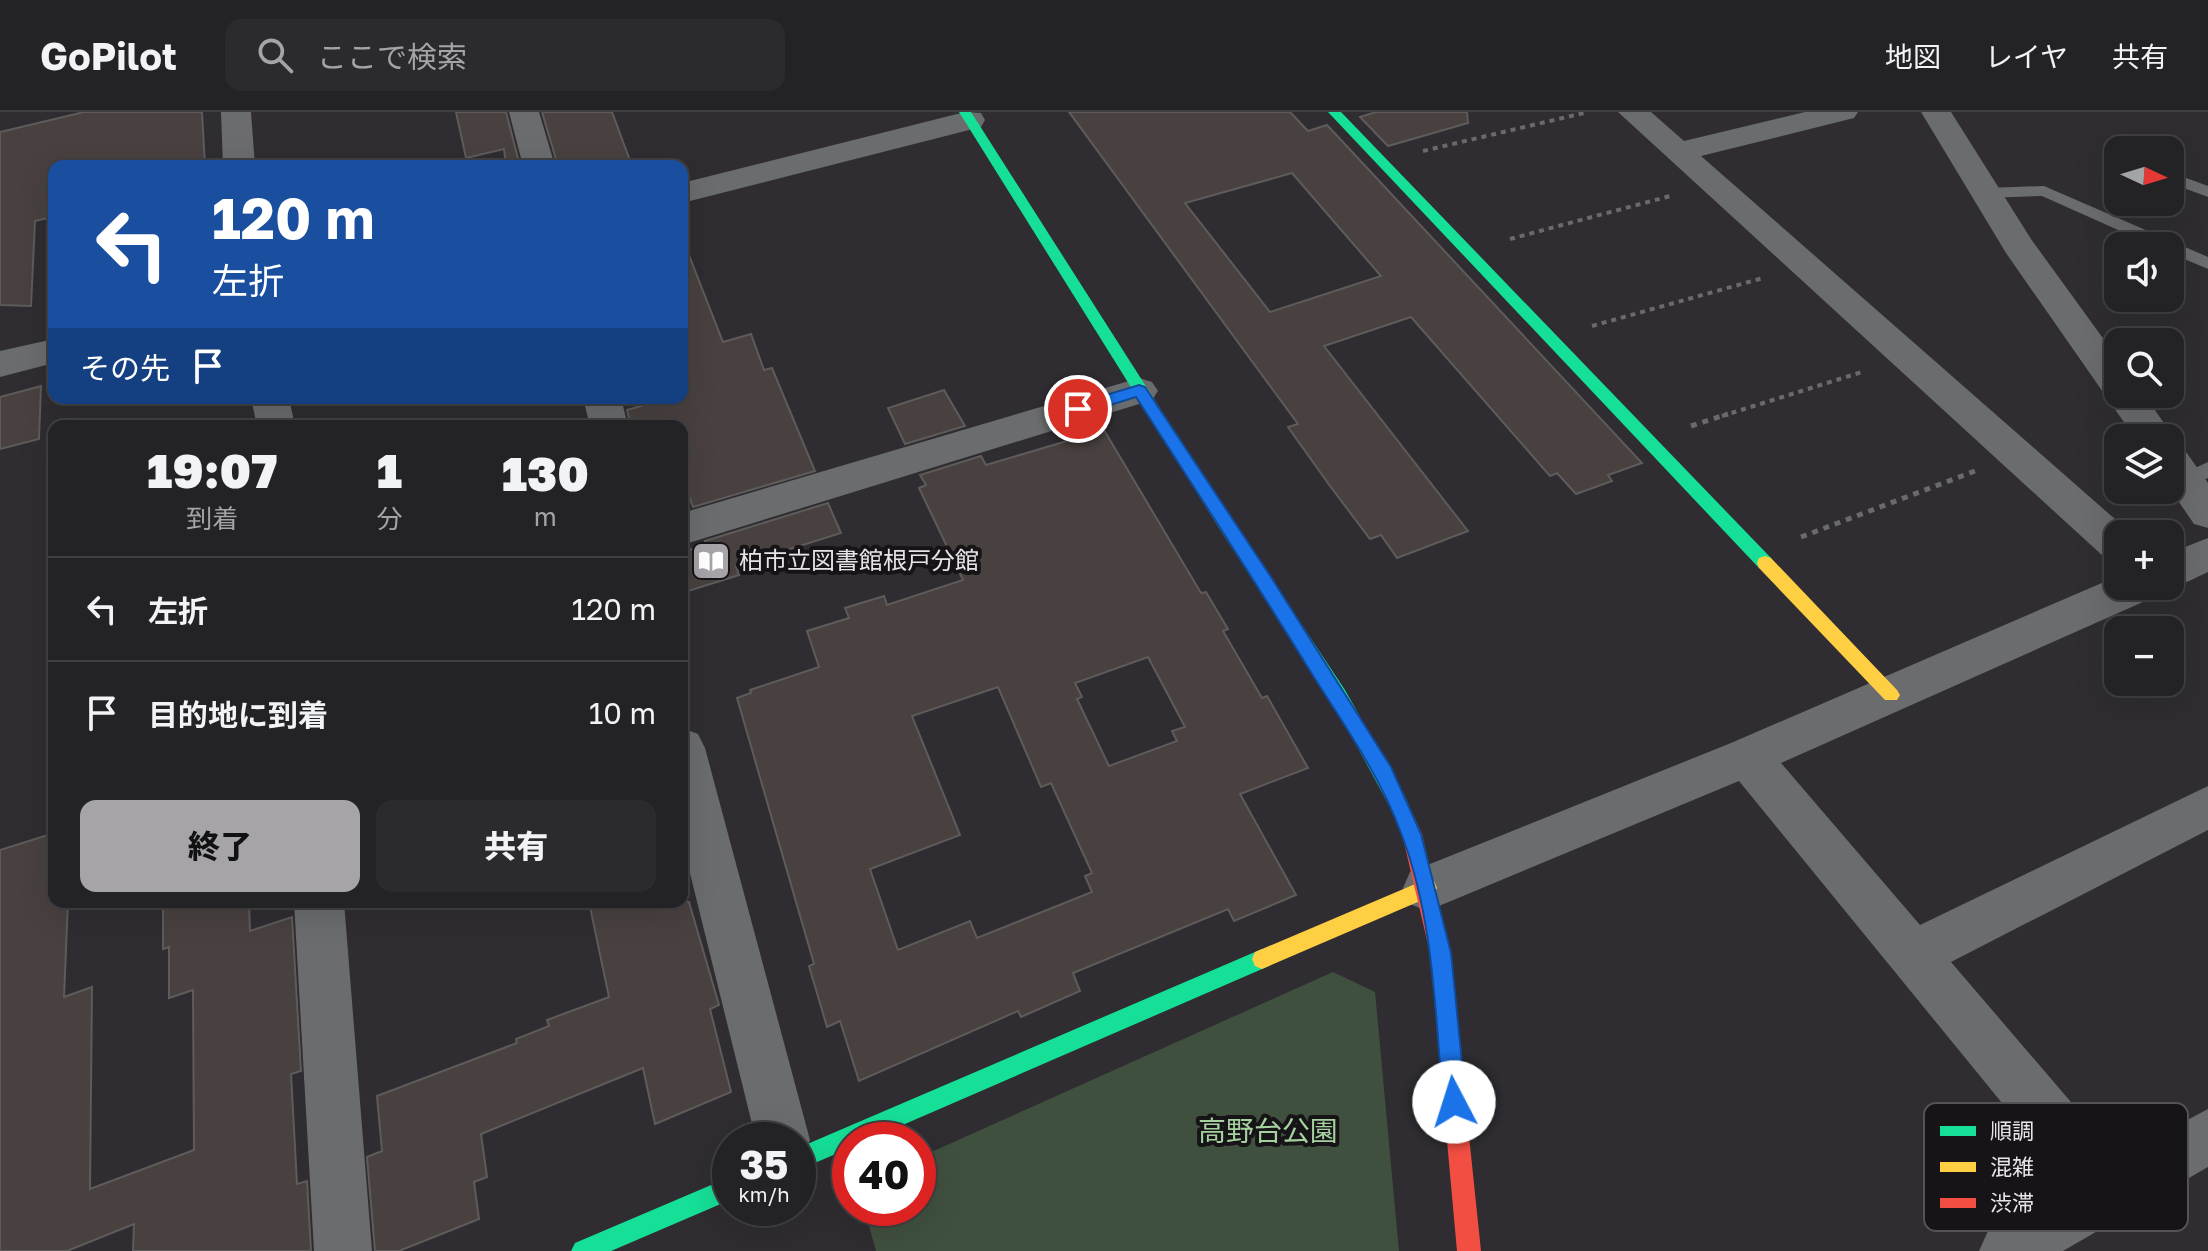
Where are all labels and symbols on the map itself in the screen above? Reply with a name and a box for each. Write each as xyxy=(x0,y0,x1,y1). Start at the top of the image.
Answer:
north arrow xyxy=(2104,136,2184,216)
pin xyxy=(1044,375,1112,443)
library icon: 柏市立図書館根戸分館 xyxy=(690,540,732,582)
place label: 柏市立図書館根戸分館 xyxy=(739,545,979,574)
position arrow xyxy=(1412,1060,1496,1144)
legend xyxy=(1924,1103,2188,1231)
park label: 高野台公園 xyxy=(1198,1114,1338,1147)
text: 順調 xyxy=(1990,1117,2034,1144)
speed limit sign: 40 xyxy=(832,1122,936,1226)
text: 混雑 xyxy=(1990,1153,2034,1180)
text: 渋滞 xyxy=(1990,1189,2034,1216)

